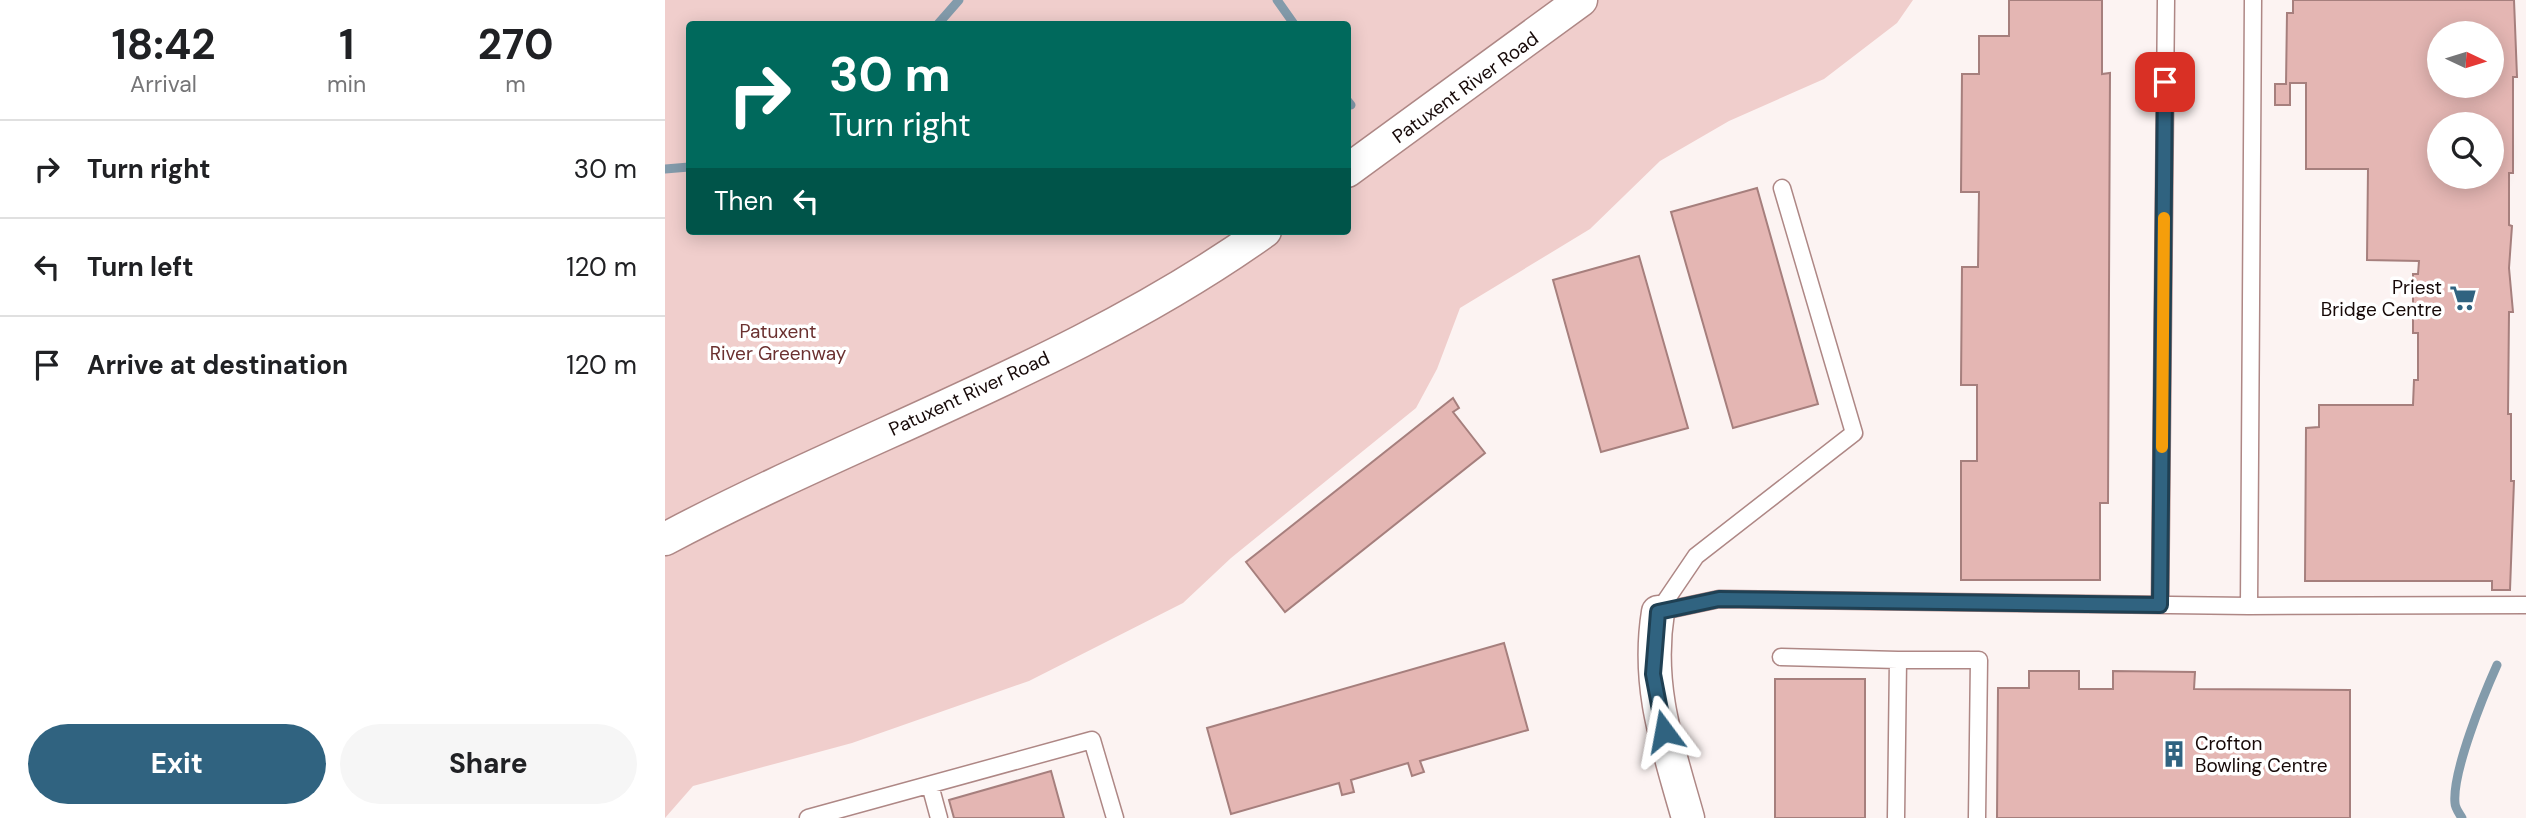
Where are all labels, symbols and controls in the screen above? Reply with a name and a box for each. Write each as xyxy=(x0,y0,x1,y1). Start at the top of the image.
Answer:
text: 18:42 xyxy=(111,17,216,72)
text: 1 xyxy=(339,17,354,72)
text: 270 xyxy=(478,17,554,72)
north arrow xyxy=(2427,21,2504,98)
map controls xyxy=(2427,21,2504,189)
street label: Patuxent River Road xyxy=(1387,26,1543,149)
text: 30 m xyxy=(829,42,951,106)
icon: right xyxy=(714,49,805,140)
pin xyxy=(2135,52,2195,112)
icon: arrive xyxy=(2146,63,2184,101)
text: Arrival xyxy=(130,69,197,99)
text: min xyxy=(327,69,366,99)
text: m xyxy=(505,69,526,99)
text: Turn right xyxy=(829,104,971,146)
button: search xyxy=(2427,112,2504,189)
icon: right xyxy=(28,150,66,188)
text: Turn right xyxy=(87,152,211,186)
text: 30 m xyxy=(574,152,637,186)
icon: left xyxy=(787,182,825,220)
text: Then xyxy=(714,184,773,218)
icon: left xyxy=(28,248,66,286)
text: Turn left xyxy=(87,250,194,284)
text: 120 m xyxy=(566,250,637,284)
place label: Priest Bridge Centre xyxy=(2321,275,2442,322)
supermarket icon: Priest Bridge Centre xyxy=(2448,283,2478,313)
park label: Patuxent River Greenway xyxy=(710,319,847,366)
street label: Patuxent River Road xyxy=(885,345,1054,442)
icon: arrive xyxy=(28,346,66,384)
text: Arrive at destination xyxy=(87,348,348,382)
text: 120 m xyxy=(566,348,637,382)
position arrow xyxy=(1627,694,1701,768)
button: Exit xyxy=(28,724,326,804)
button: Share xyxy=(340,724,637,804)
place label: Crofton Bowling Centre xyxy=(2195,731,2327,778)
building icon: Crofton Bowling Centre xyxy=(2159,739,2189,769)

